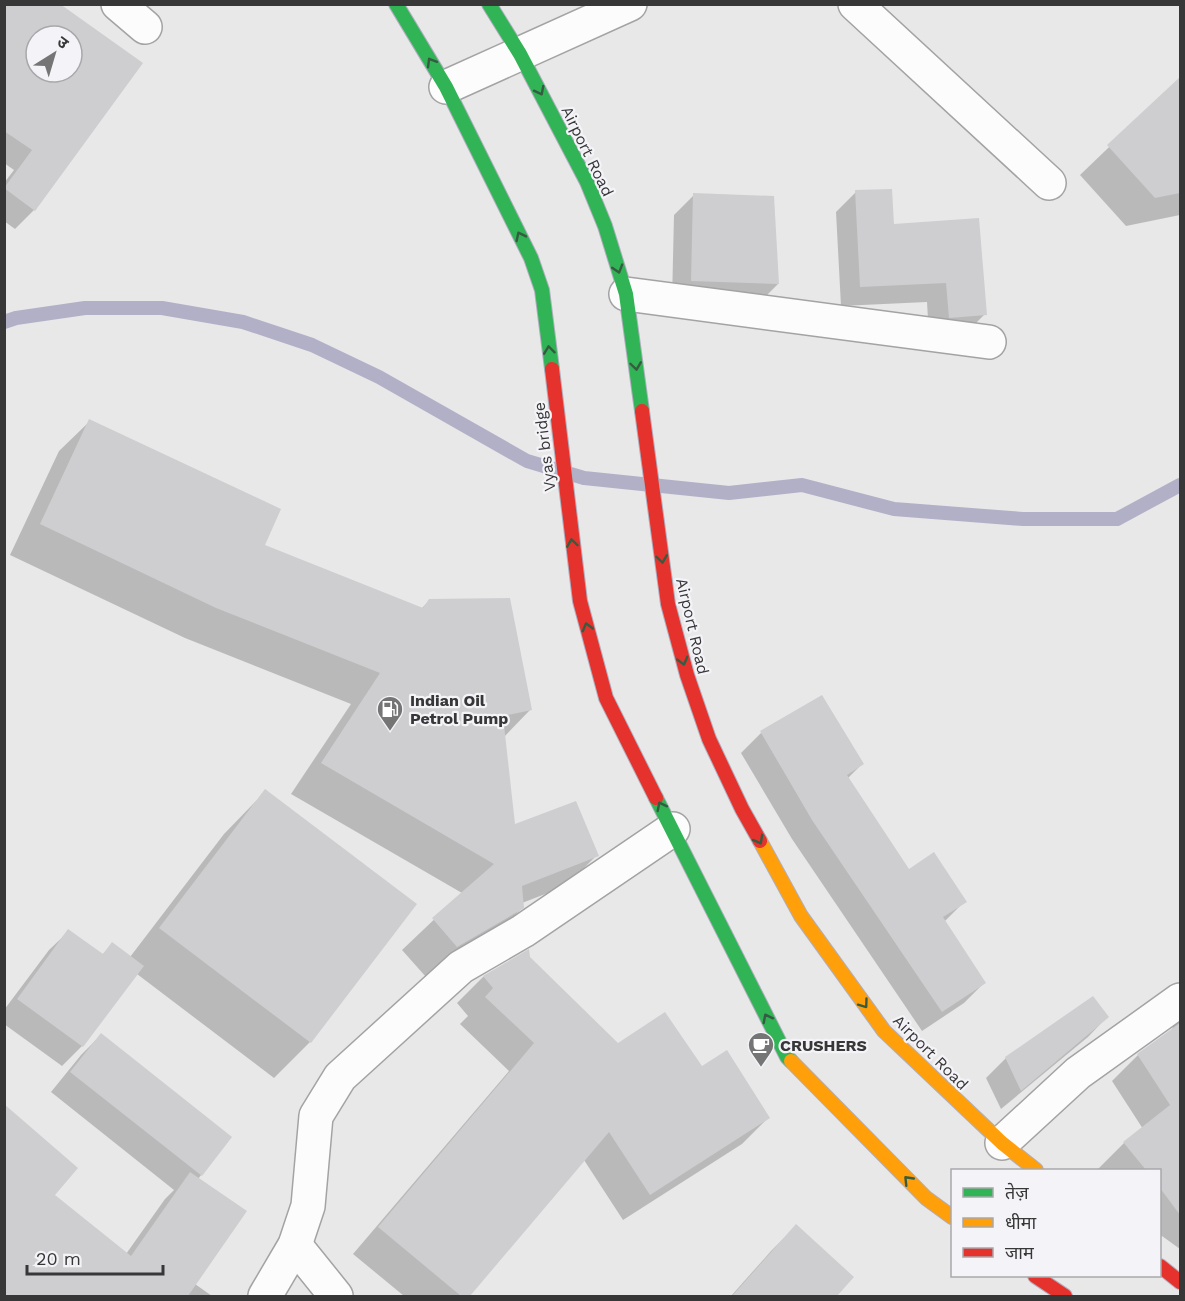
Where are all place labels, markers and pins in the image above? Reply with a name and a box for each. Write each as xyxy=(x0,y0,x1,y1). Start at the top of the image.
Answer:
place label: Indian Oil Petrol Pump xyxy=(410,691,508,728)
fuel station icon: Indian Oil Petrol Pump xyxy=(375,694,405,732)
cafe icon: CRUSHERS xyxy=(746,1030,776,1068)
place label: CRUSHERS xyxy=(780,1036,867,1055)

